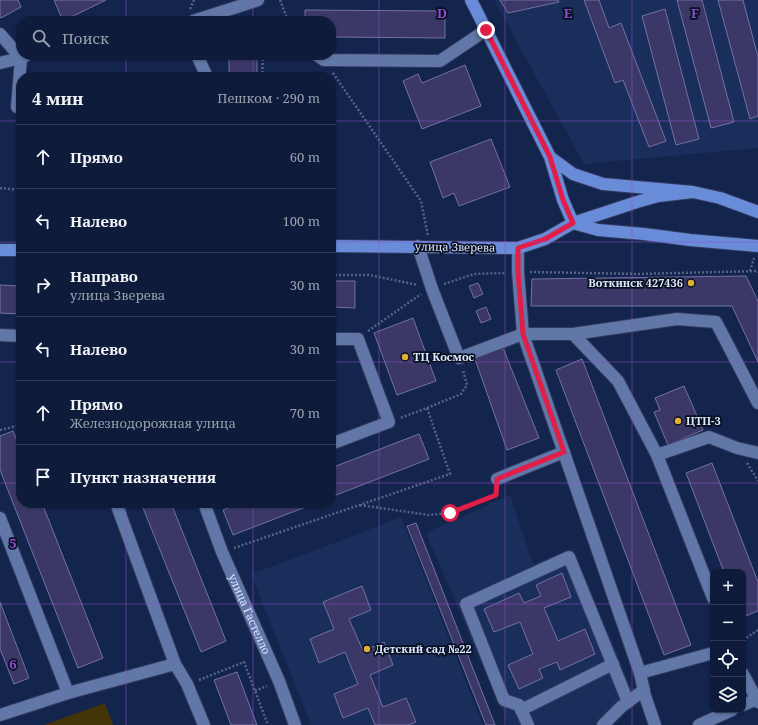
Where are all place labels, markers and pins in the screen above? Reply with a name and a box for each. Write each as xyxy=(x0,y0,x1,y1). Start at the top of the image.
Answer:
place label: Воткинск 427436 xyxy=(588,275,683,290)
marker: Воткинск 427436 xyxy=(686,278,696,288)
place label: ТЦ Космос xyxy=(413,349,475,364)
marker: ТЦ Космос xyxy=(400,352,410,362)
place label: ЦТП-3 xyxy=(686,413,721,428)
marker: ЦТП-3 xyxy=(673,416,683,426)
place label: Детский сад №22 xyxy=(375,641,472,656)
marker: Детский сад №22 xyxy=(362,644,372,654)

